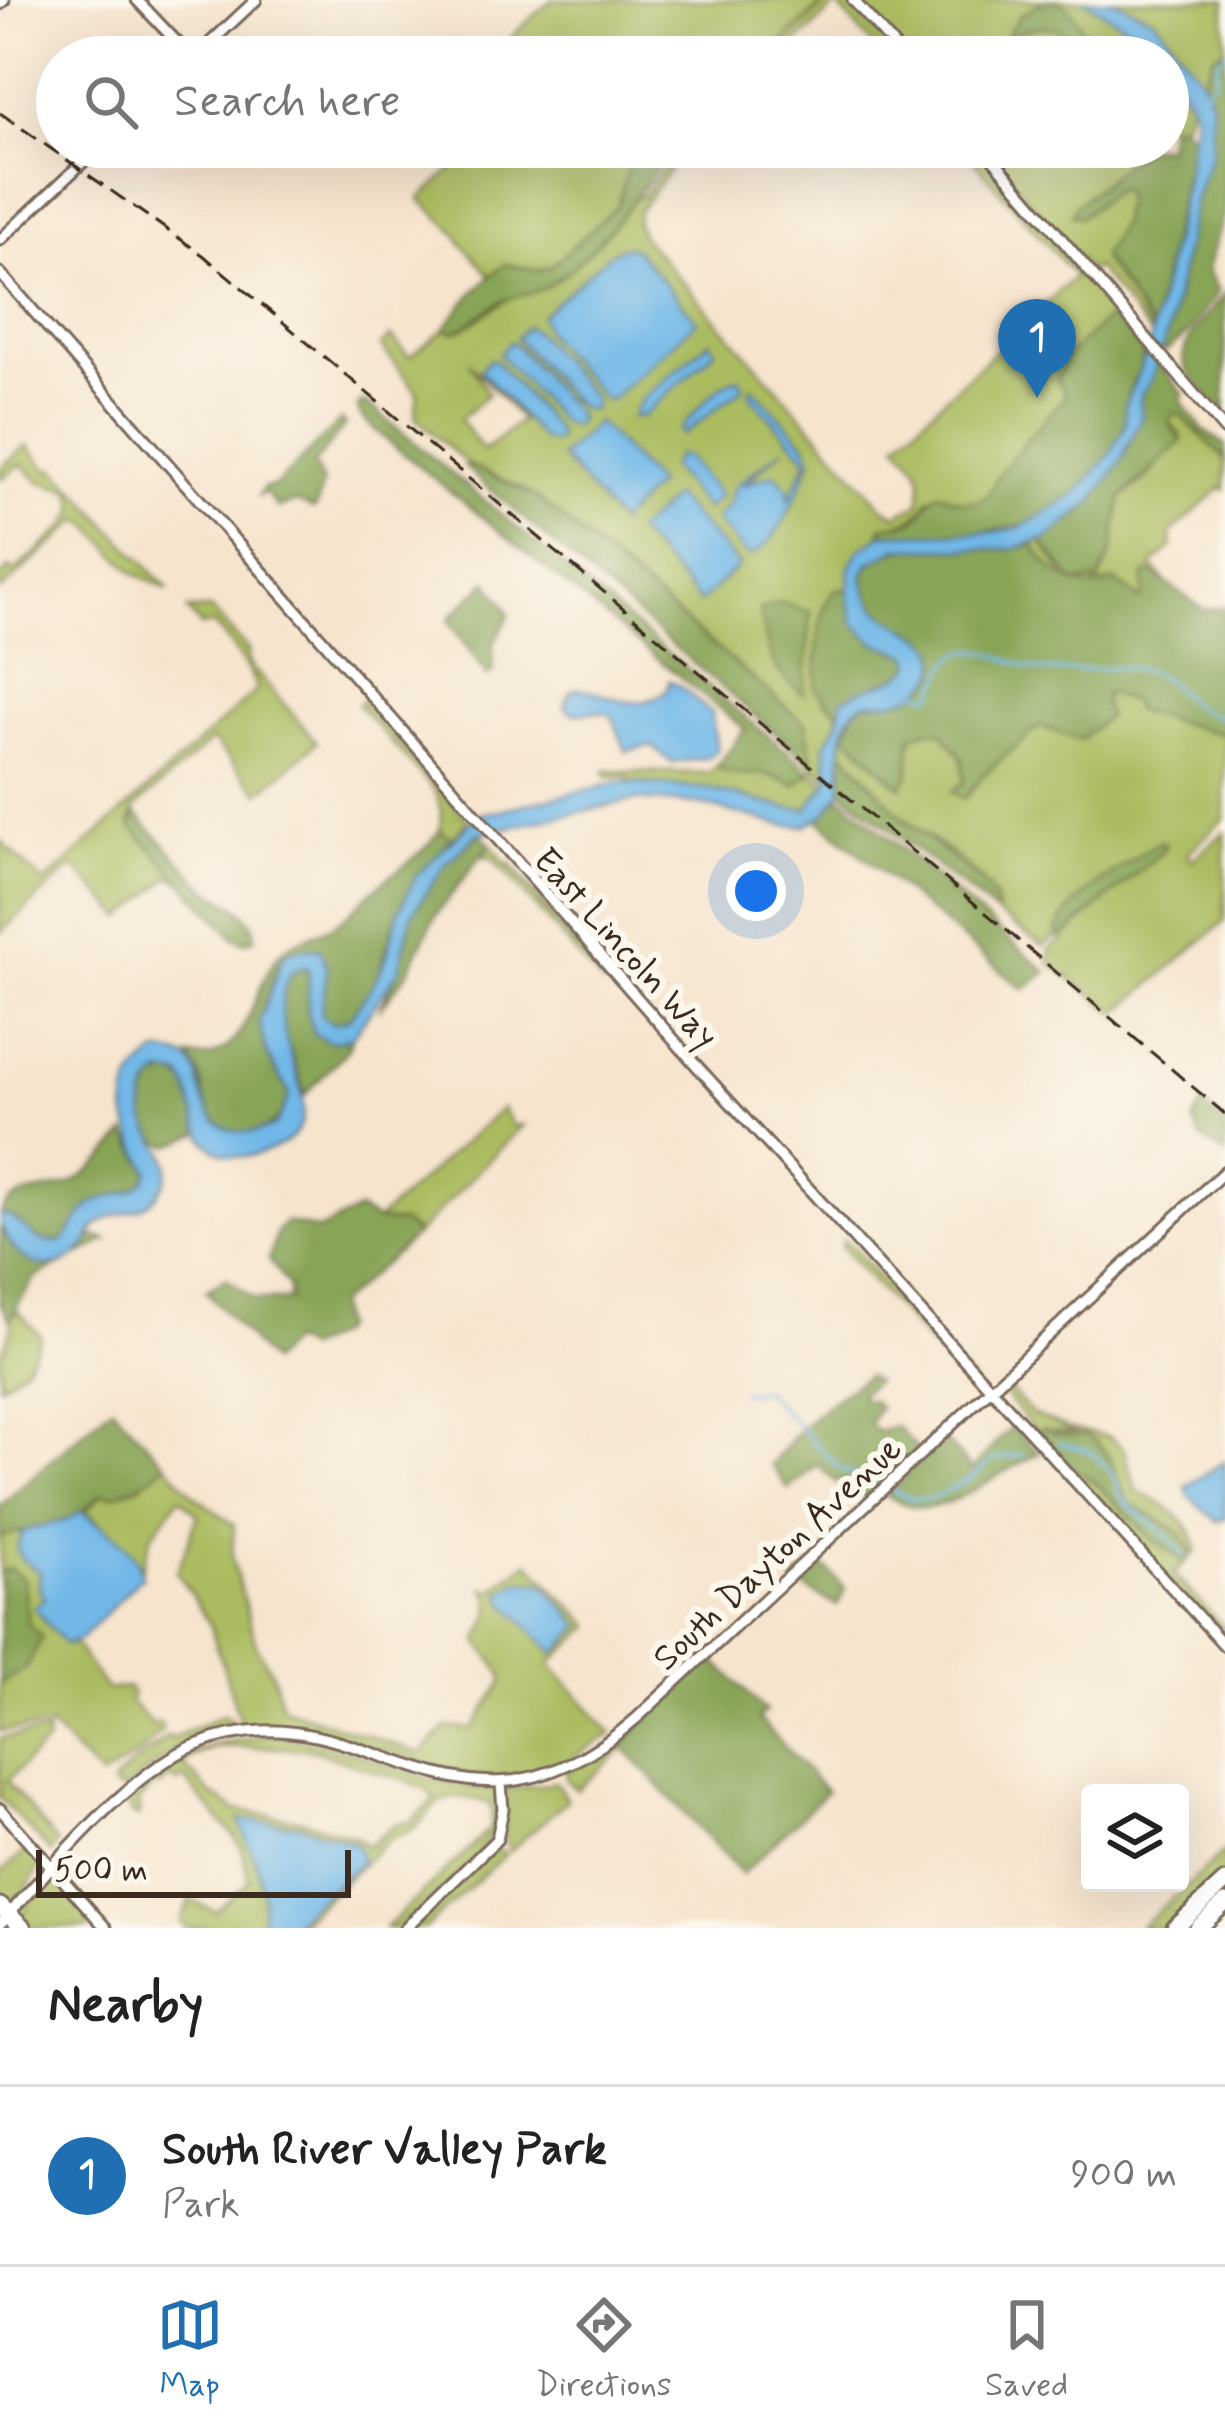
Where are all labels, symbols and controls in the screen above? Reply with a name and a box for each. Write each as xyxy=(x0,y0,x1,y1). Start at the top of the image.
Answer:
search box xyxy=(36,36,1189,168)
icon: search xyxy=(78,69,144,135)
text: Search here xyxy=(174,73,401,132)
pin: 1 xyxy=(998,299,1076,398)
street label: East Lincoln Way xyxy=(521,839,727,1060)
your location xyxy=(726,861,786,921)
street label: South Dayton Avenue xyxy=(644,1427,913,1682)
map controls xyxy=(1081,1784,1189,1892)
button: layers xyxy=(1081,1784,1189,1892)
scale bar xyxy=(36,1844,351,1897)
text: 500 m xyxy=(54,1849,148,1893)
text: Nearby xyxy=(48,1973,203,2039)
text: South River Valley Park xyxy=(162,2121,607,2180)
text: 1 xyxy=(78,2150,96,2201)
text: 900 m xyxy=(1071,2150,1177,2201)
text: Park xyxy=(162,2180,240,2231)
tab: Map xyxy=(157,2292,223,2408)
tab: Directions xyxy=(536,2292,672,2408)
tab: Saved xyxy=(985,2292,1068,2408)

